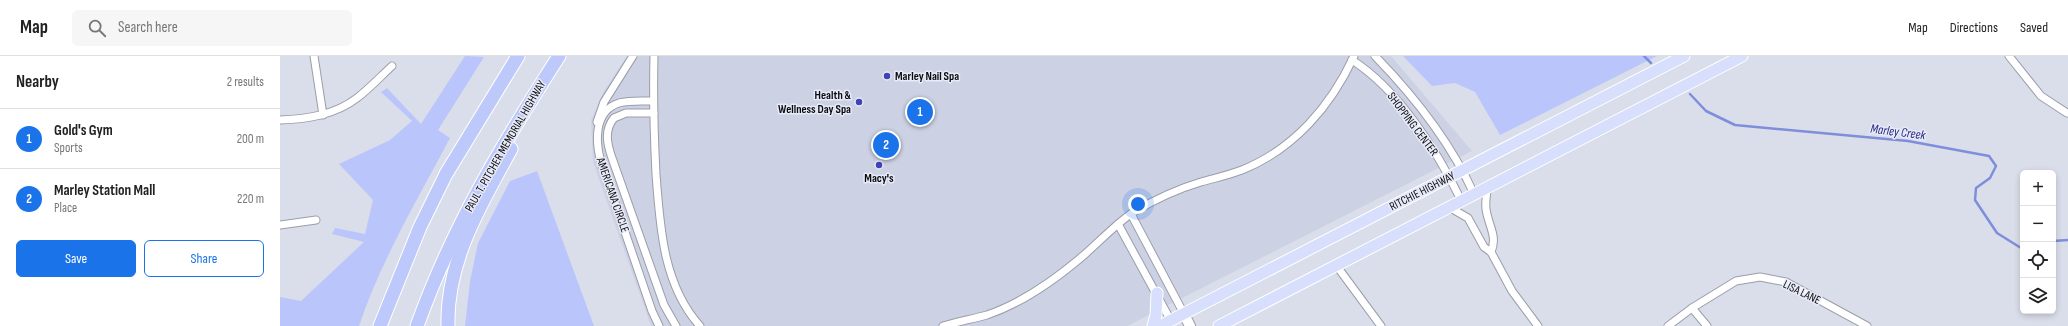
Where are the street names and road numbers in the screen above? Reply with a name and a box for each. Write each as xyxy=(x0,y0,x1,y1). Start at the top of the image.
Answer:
street label: PAUL T. PITCHER MEMORIAL HIGHWAY xyxy=(462,78,549,215)
street label: SHOPPING CENTER xyxy=(1384,89,1442,160)
street label: AMERICANA CIRCLE xyxy=(592,155,632,235)
street label: RITCHIE HIGHWAY xyxy=(1387,169,1458,214)
street label: LISA LANE xyxy=(1781,277,1823,308)

